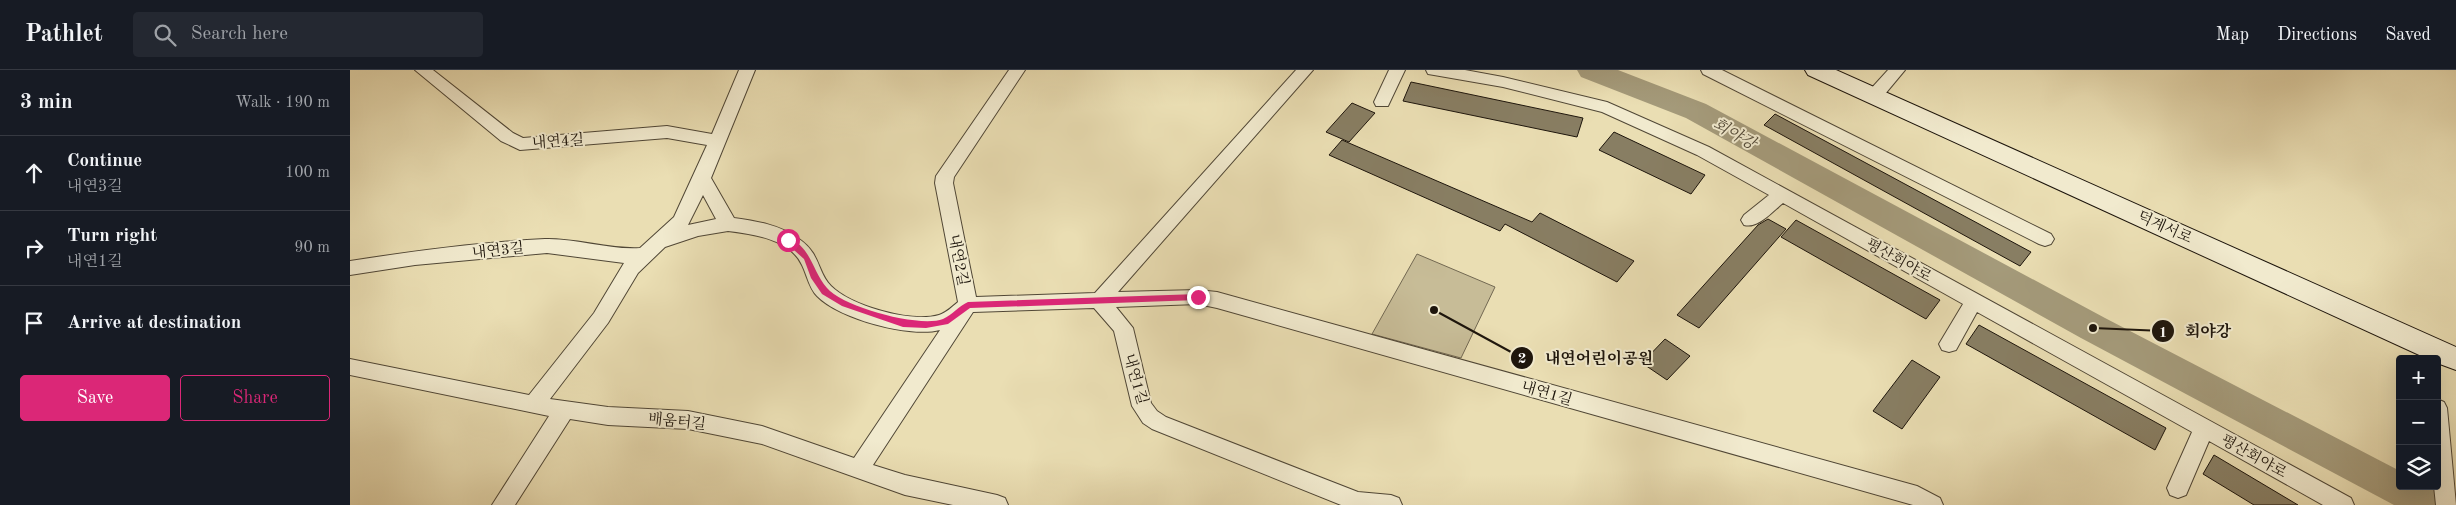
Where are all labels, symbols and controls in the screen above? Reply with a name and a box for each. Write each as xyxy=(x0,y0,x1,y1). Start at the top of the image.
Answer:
search box xyxy=(133,12,483,57)
icon: search xyxy=(151,21,179,49)
text: Pathlet xyxy=(25,23,103,47)
text: Search here xyxy=(191,25,288,44)
text: Map xyxy=(2216,26,2249,44)
text: Directions xyxy=(2277,26,2357,44)
text: Saved xyxy=(2385,26,2431,44)
text: 3 min xyxy=(20,92,73,113)
text: Walk · 190 m xyxy=(235,95,330,111)
water label: 회야강 xyxy=(1710,115,1761,154)
street label: 내연4길 xyxy=(531,131,585,152)
text: Continue xyxy=(67,152,142,171)
icon: ahead xyxy=(20,159,48,187)
text: 100 m xyxy=(285,165,330,181)
text: 내연3길 xyxy=(67,179,123,195)
street label: 덕계서로 xyxy=(2135,208,2195,247)
text: Turn right xyxy=(67,227,157,246)
route start xyxy=(777,229,800,252)
street label: 내연2길 xyxy=(945,233,972,287)
icon: right xyxy=(20,234,48,262)
street label: 평산회야로 xyxy=(1863,235,1935,286)
street label: 내연3길 xyxy=(471,239,525,262)
text: 90 m xyxy=(294,240,330,256)
text: 내연1길 xyxy=(67,254,123,270)
route end xyxy=(1187,286,1210,309)
icon: arrive xyxy=(20,309,48,337)
text: Arrive at destination xyxy=(67,314,241,333)
callout: 회야강 xyxy=(2150,316,2241,347)
text: 회야강 xyxy=(2185,322,2232,341)
text: 1 xyxy=(2159,326,2167,341)
callout: 내연어린이공원 xyxy=(1509,343,1663,374)
text: 내연어린이공원 xyxy=(1545,349,1653,368)
street label: 내연1길 xyxy=(1120,352,1151,407)
text: 2 xyxy=(1518,352,1526,367)
map controls xyxy=(2396,355,2441,490)
button: + xyxy=(2396,355,2441,400)
button: Save xyxy=(20,375,170,421)
button: Share xyxy=(180,375,330,421)
street label: 내연1길 xyxy=(1519,378,1574,409)
button: − xyxy=(2396,400,2441,445)
street label: 배움터길 xyxy=(647,410,707,433)
street label: 평산회야로 xyxy=(2218,431,2290,482)
button: layers xyxy=(2396,445,2441,490)

